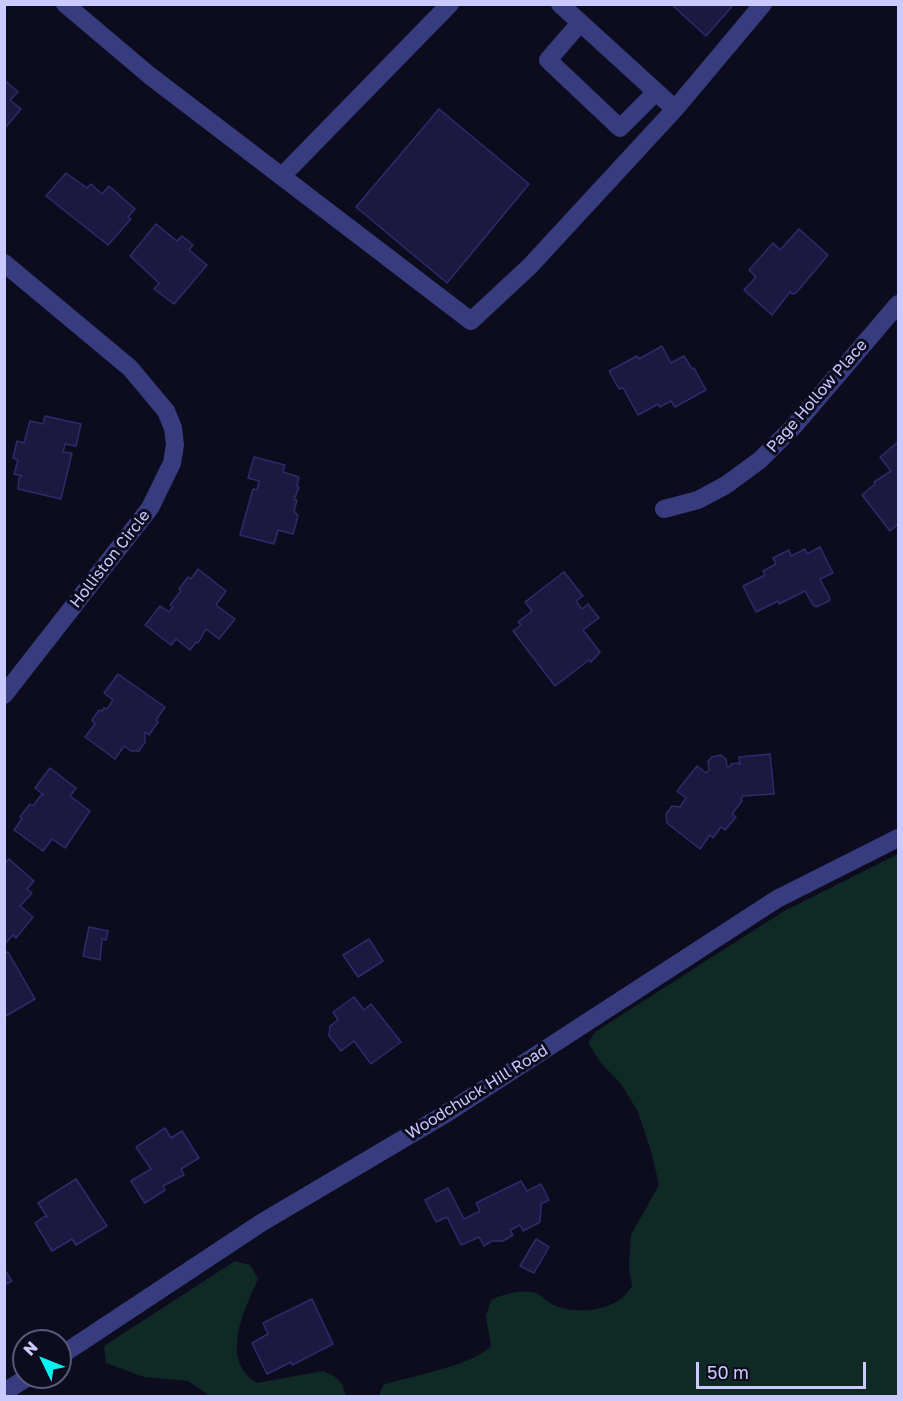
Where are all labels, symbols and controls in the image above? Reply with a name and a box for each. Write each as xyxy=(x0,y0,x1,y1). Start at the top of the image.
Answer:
street label: Page Hollow Place xyxy=(763,336,871,456)
street label: Holliston Circle xyxy=(66,506,154,612)
street label: Woodchuck Hill Road xyxy=(403,1040,551,1144)
north arrow xyxy=(12,1329,72,1389)
text: N xyxy=(19,1337,42,1359)
scale bar xyxy=(699,1350,868,1388)
text: 50 m xyxy=(707,1361,749,1383)

